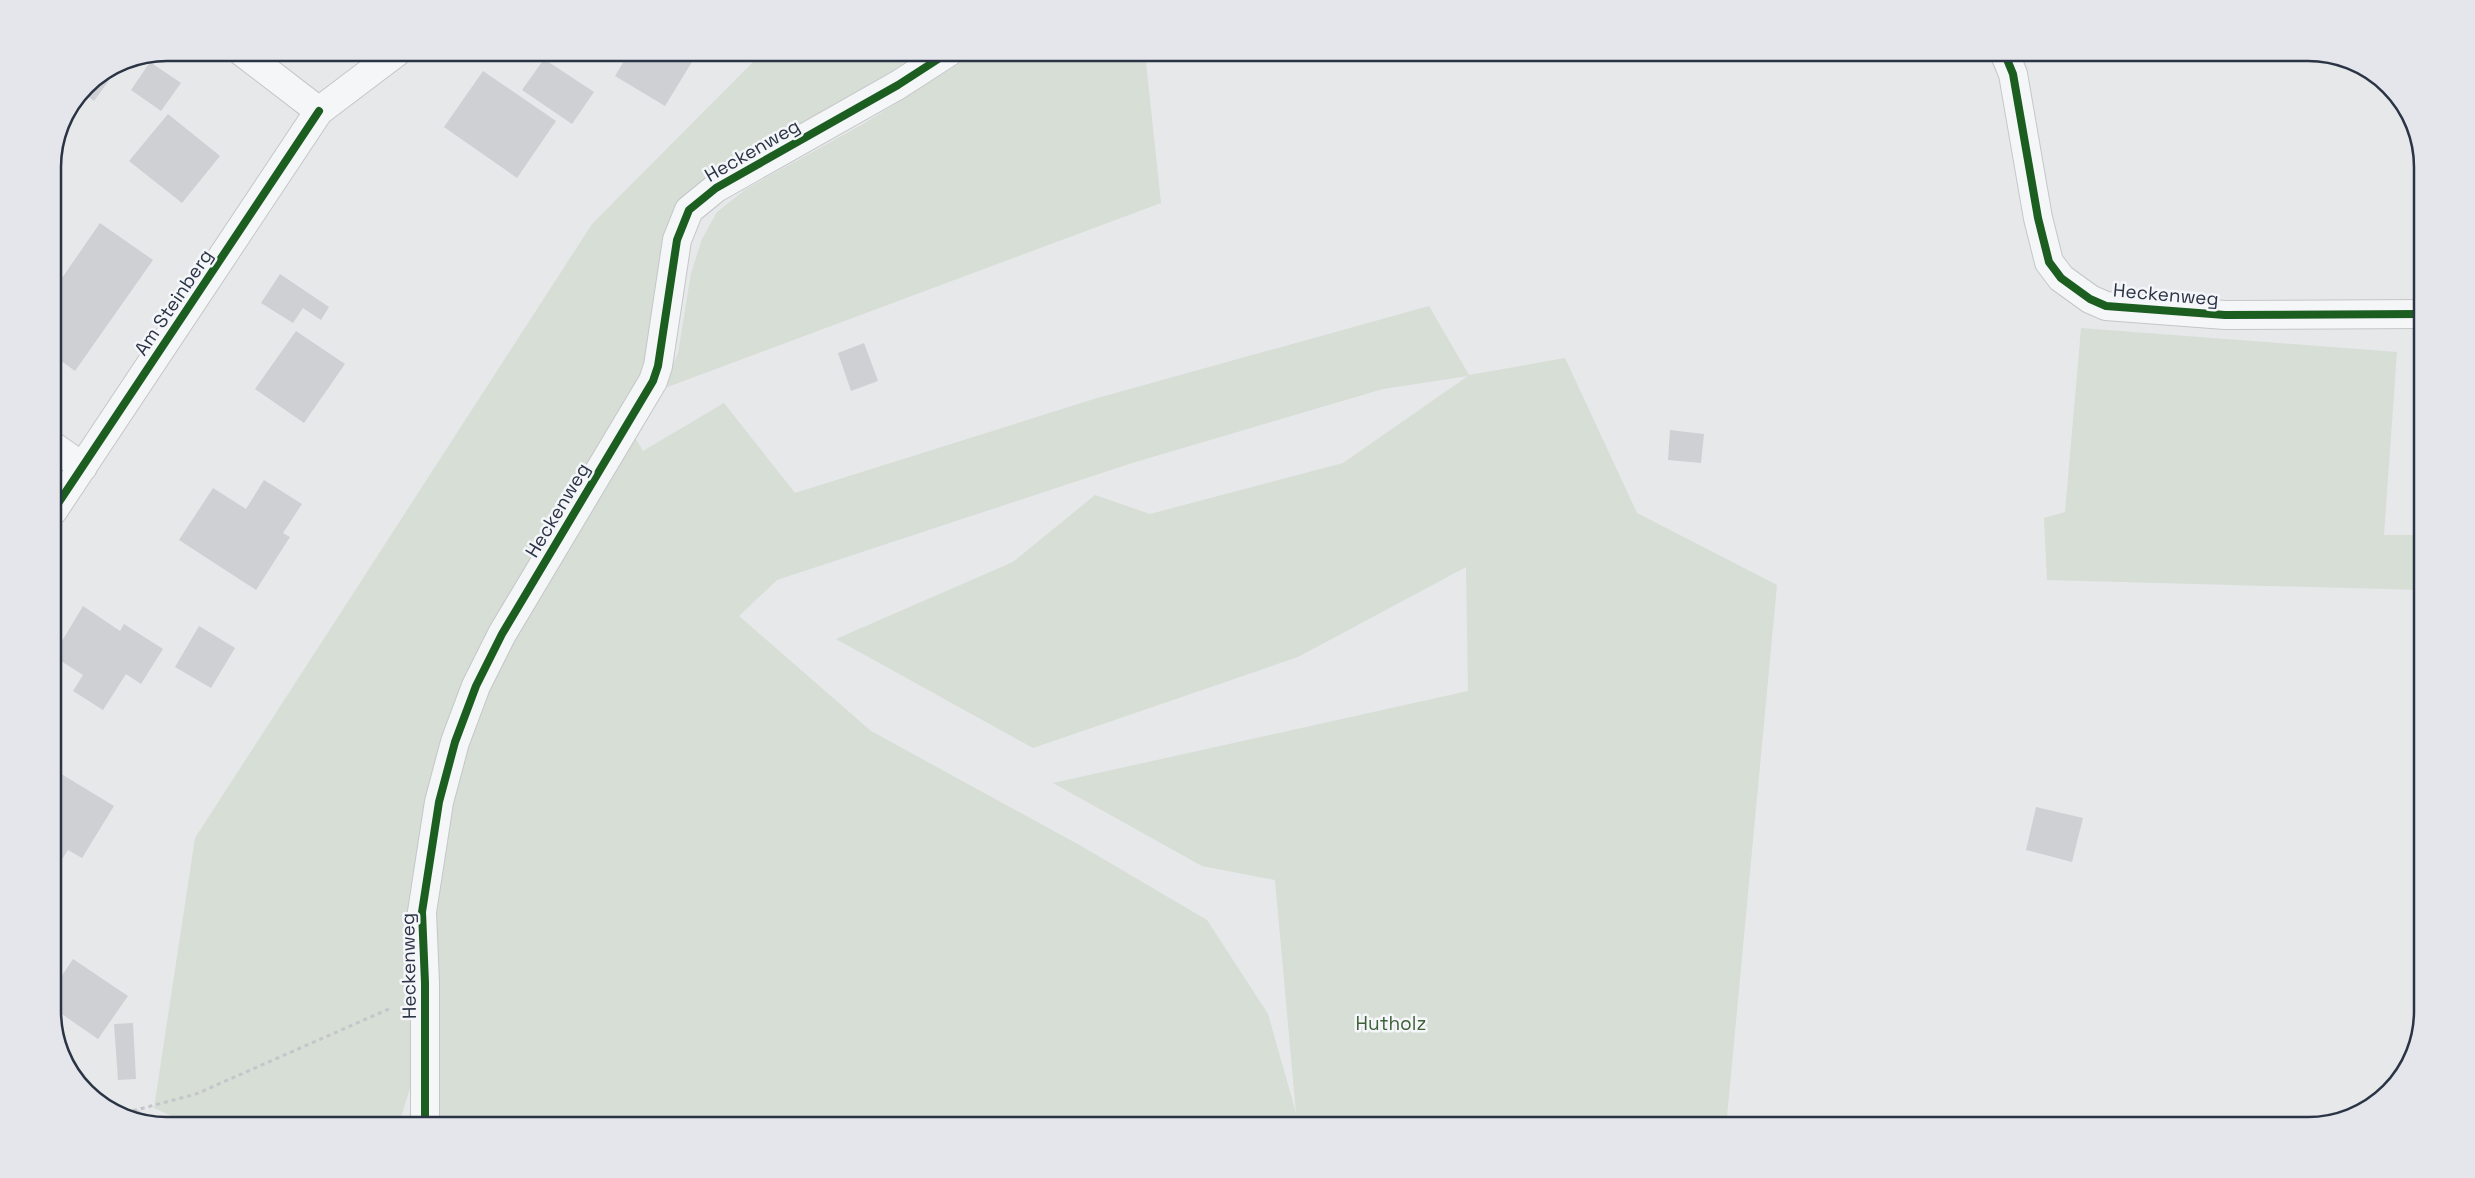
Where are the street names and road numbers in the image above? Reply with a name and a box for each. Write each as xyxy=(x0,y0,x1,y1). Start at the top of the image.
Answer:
street label: Heckenweg xyxy=(700,113,804,188)
street label: Am Steinberg xyxy=(129,244,218,360)
street label: Heckenweg xyxy=(2112,277,2220,312)
street label: Heckenweg xyxy=(519,458,595,562)
street label: Heckenweg xyxy=(395,913,422,1019)

